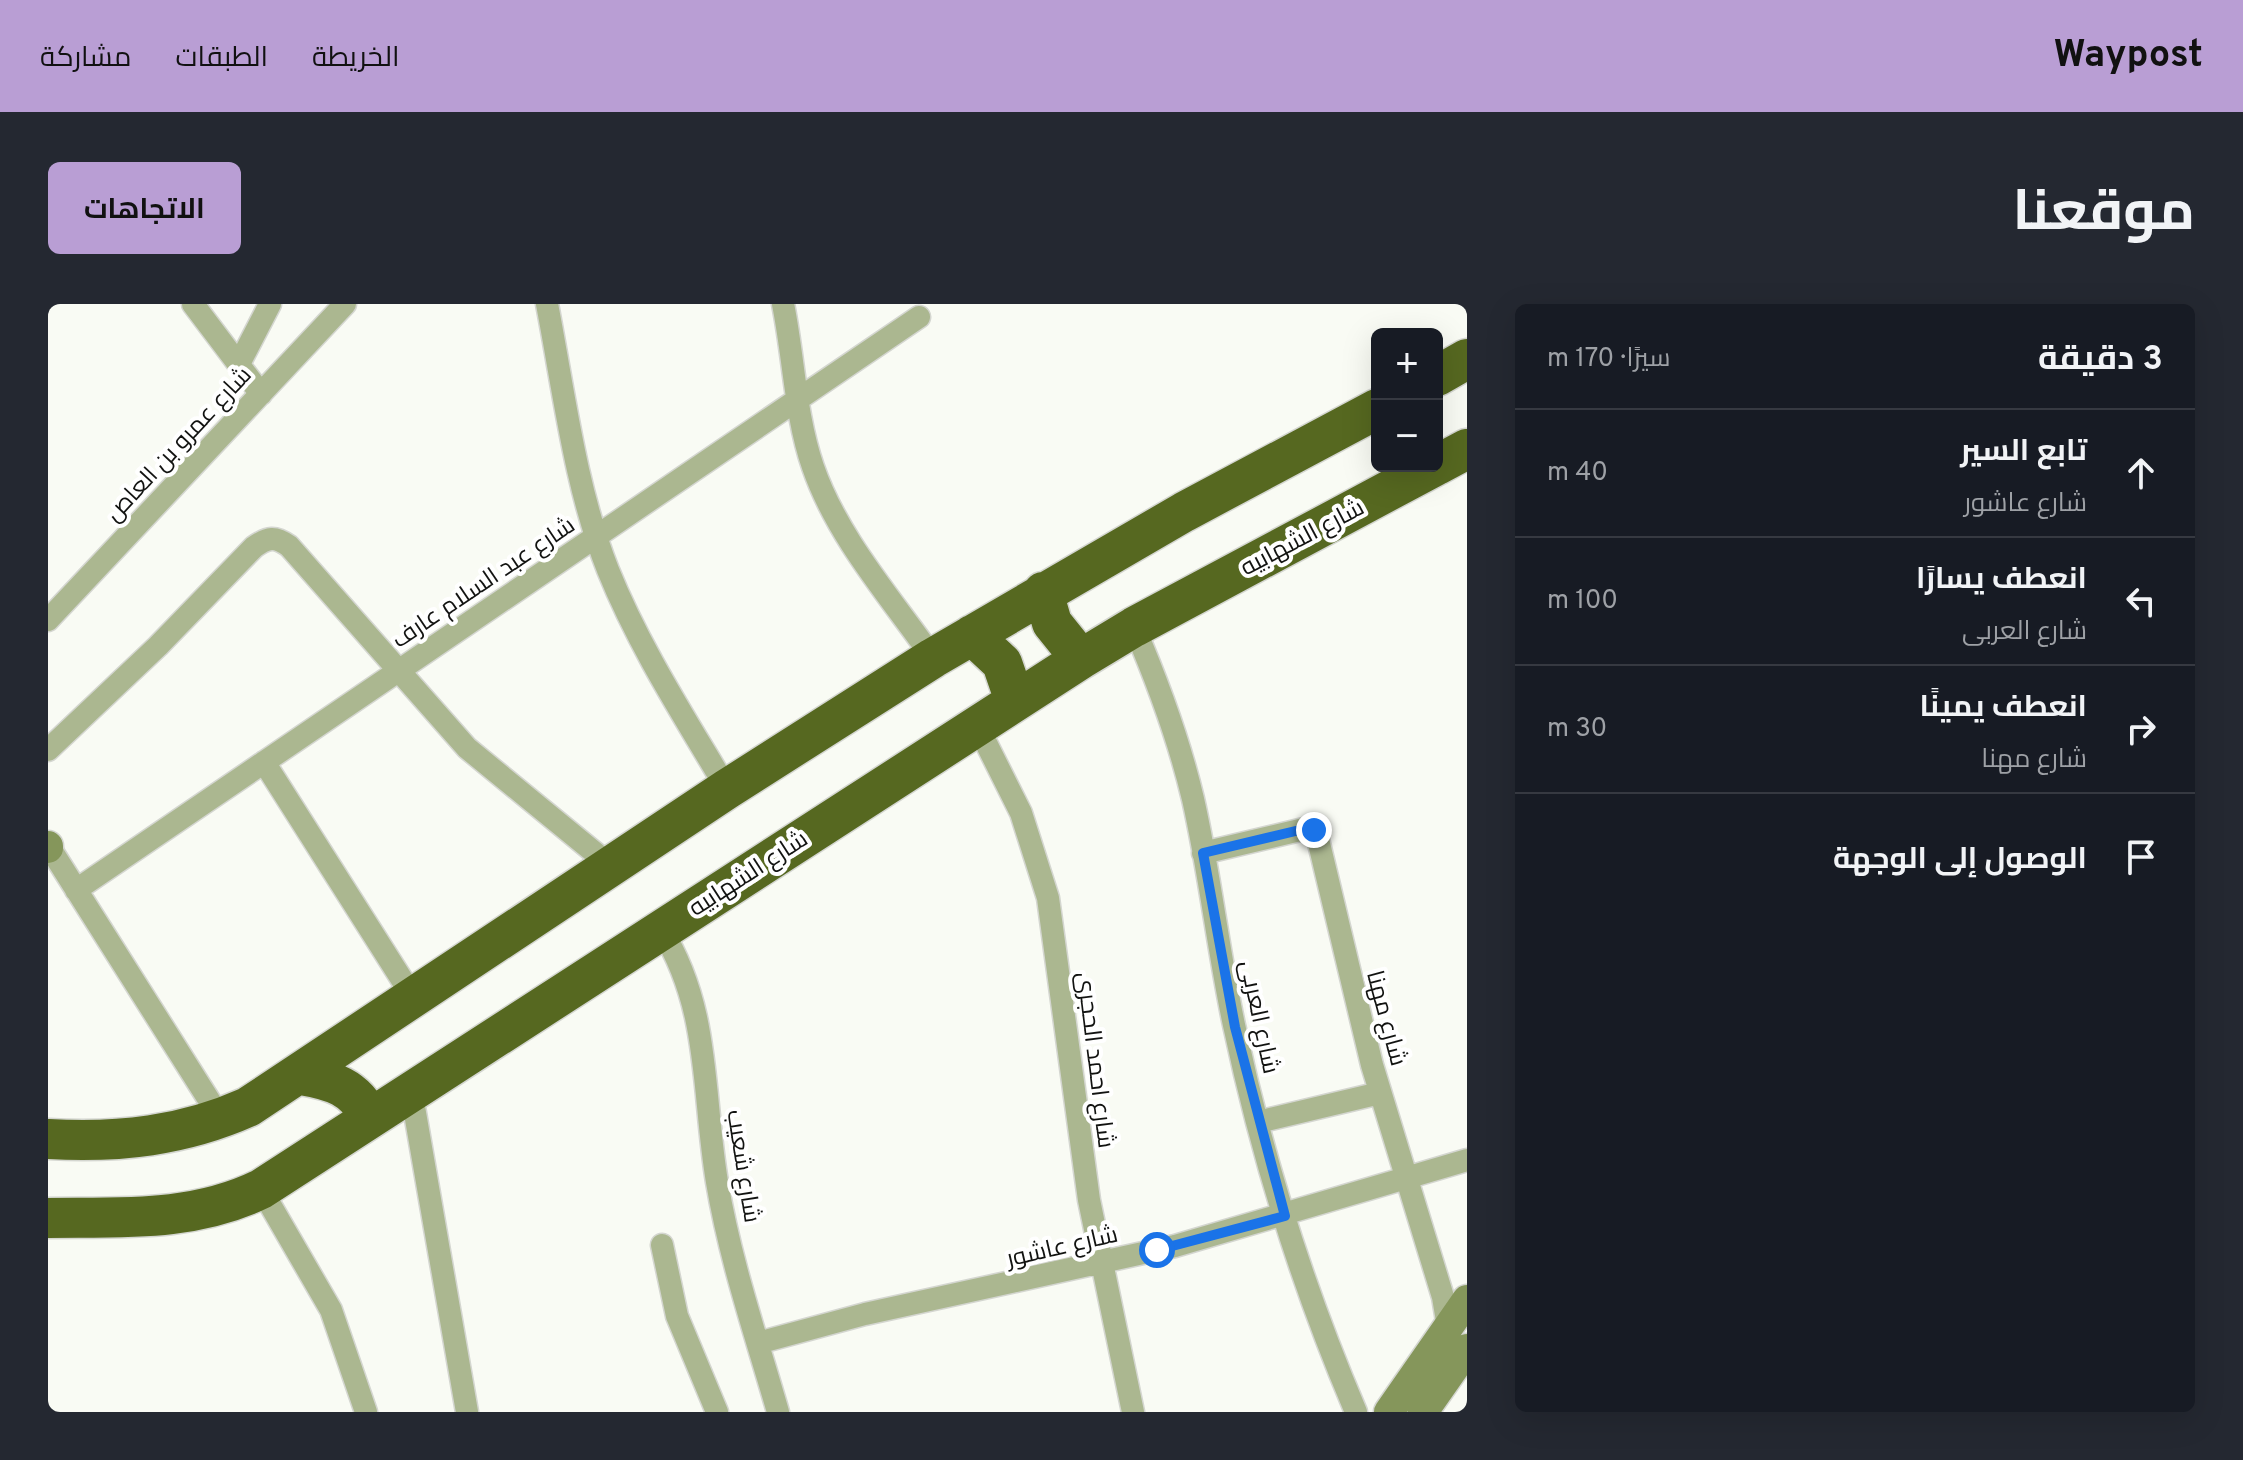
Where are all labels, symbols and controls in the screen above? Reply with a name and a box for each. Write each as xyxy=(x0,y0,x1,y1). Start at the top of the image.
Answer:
text: Waypost xyxy=(2053,32,2203,81)
text: مشاركة xyxy=(40,41,131,77)
text: الطبقات xyxy=(175,41,268,77)
text: الخريطة xyxy=(312,41,399,77)
button: الاتجاهات xyxy=(48,162,241,254)
text: موقعنا xyxy=(2012,180,2195,250)
map controls xyxy=(1371,328,1443,472)
button: + xyxy=(1371,328,1443,400)
text: 3 دقيقة xyxy=(2038,339,2163,382)
text: سيرًا · 170 m xyxy=(1547,343,1670,376)
street label: شارع عمرو بن العاص xyxy=(100,362,259,529)
button: − xyxy=(1371,400,1443,472)
text: تابع السير xyxy=(1960,434,2087,471)
icon: ahead xyxy=(2119,451,2163,495)
text: 40 m xyxy=(1547,457,1608,490)
text: شارع عاشور xyxy=(1964,488,2087,521)
street label: شارع الشهابيه xyxy=(1236,494,1370,584)
street label: شارع عبد السلام عارف xyxy=(387,511,582,656)
text: انعطف يسارًا xyxy=(1916,562,2087,599)
icon: left xyxy=(2119,579,2163,623)
text: 100 m xyxy=(1547,585,1618,618)
text: شارع العربى xyxy=(1962,616,2087,649)
text: انعطف يمينًا xyxy=(1920,690,2087,727)
icon: right xyxy=(2119,707,2163,751)
text: 30 m xyxy=(1547,713,1607,746)
text: شارع مهنا xyxy=(1981,744,2087,777)
route end xyxy=(1296,812,1332,848)
street label: شارع الشهابيه xyxy=(684,825,814,924)
icon: arrive xyxy=(2119,835,2163,879)
text: الوصول إلى الوجهة xyxy=(1833,842,2087,879)
street label: شارع العربى xyxy=(1231,958,1285,1077)
street label: شارع مهنا xyxy=(1358,968,1412,1069)
street label: شارع احمد الحجرى xyxy=(1068,970,1120,1150)
street label: شارع شعيب xyxy=(718,1108,766,1225)
street label: شارع عاشور xyxy=(1002,1221,1121,1276)
route start xyxy=(1139,1232,1175,1268)

